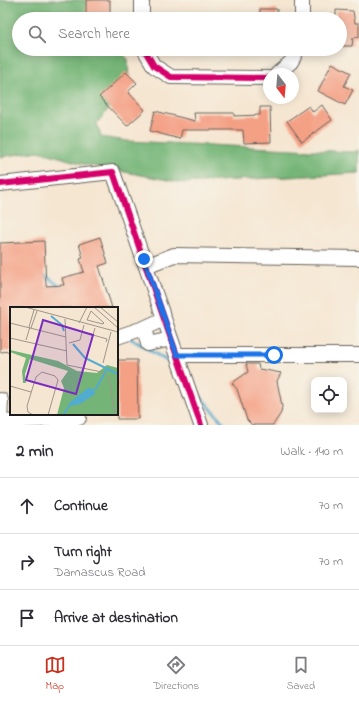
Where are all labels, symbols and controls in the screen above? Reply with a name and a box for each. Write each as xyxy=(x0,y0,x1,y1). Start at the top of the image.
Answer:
search box xyxy=(12,12,347,56)
icon: search xyxy=(26,23,48,45)
text: Search here xyxy=(58,23,130,45)
north arrow xyxy=(263,68,299,104)
route end xyxy=(135,250,153,268)
inset map xyxy=(10,307,118,415)
route start xyxy=(265,346,283,364)
map controls xyxy=(311,377,347,413)
button: locate xyxy=(311,377,347,413)
text: 2 min xyxy=(16,439,53,464)
text: Walk · 140 m xyxy=(280,442,343,461)
icon: ahead xyxy=(16,495,38,517)
text: Continue xyxy=(54,495,108,517)
text: 70 m xyxy=(319,496,343,515)
text: Turn right xyxy=(54,541,112,563)
icon: right xyxy=(16,551,38,573)
text: 70 m xyxy=(319,552,343,571)
text: Damascus Road xyxy=(54,563,146,582)
icon: arrive xyxy=(16,607,38,629)
text: Arrive at destination xyxy=(54,607,178,629)
tab: Map xyxy=(44,654,66,694)
tab: Directions xyxy=(153,654,199,694)
tab: Saved xyxy=(287,654,315,694)

